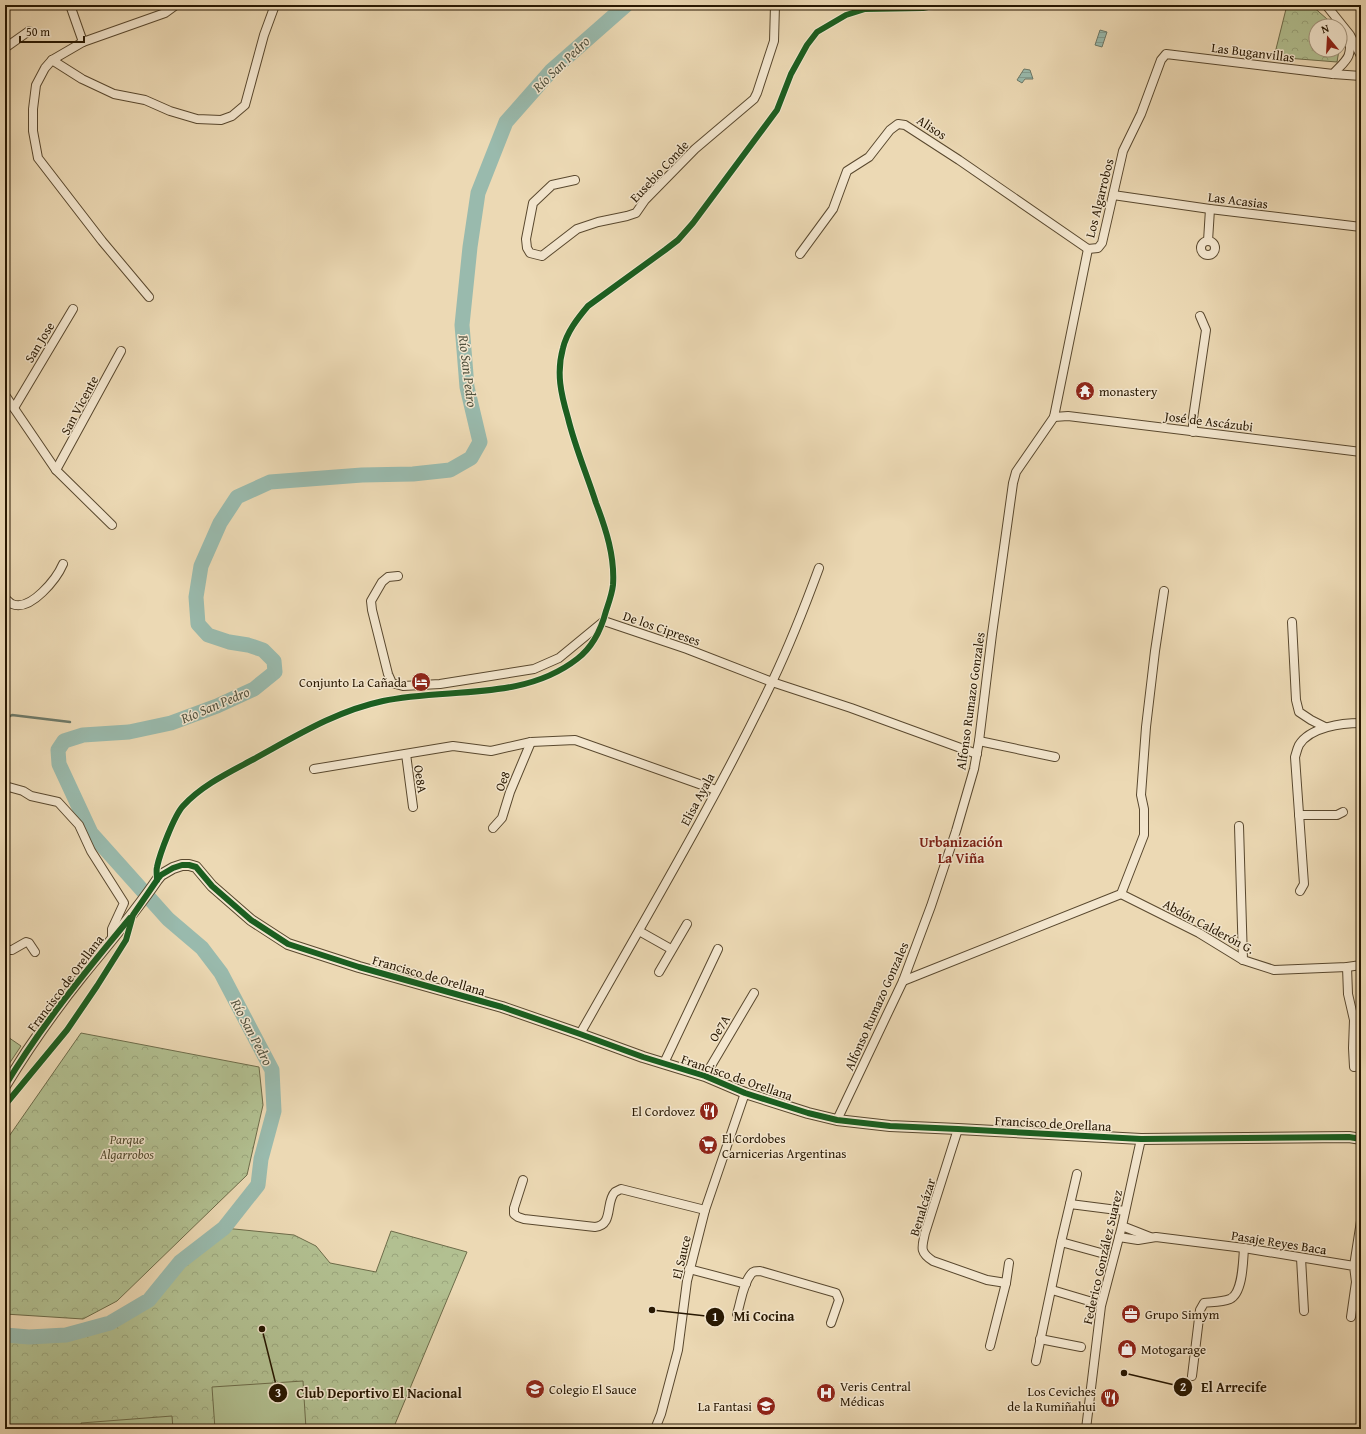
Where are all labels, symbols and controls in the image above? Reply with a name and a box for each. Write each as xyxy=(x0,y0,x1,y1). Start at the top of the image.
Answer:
scale bar xyxy=(20,18,84,44)
north arrow xyxy=(1308,18,1348,58)
text: N xyxy=(1319,20,1331,37)
text: 50 m xyxy=(26,23,50,40)
water label: Río San Pedro xyxy=(527,32,594,97)
street label: Las Buganvillas xyxy=(1210,38,1296,67)
street label: Alisos xyxy=(913,111,950,144)
street label: Eusebio Conde xyxy=(626,136,693,207)
street label: Los Algarrobos xyxy=(1080,157,1118,240)
street label: Las Acasias xyxy=(1207,187,1269,214)
street label: San Jose xyxy=(20,318,59,366)
water label: Río San Pedro xyxy=(454,333,482,408)
street label: San Vicente xyxy=(56,372,103,438)
temple icon: monastery xyxy=(1074,380,1096,402)
place label: monastery xyxy=(1099,382,1158,401)
street label: José de Ascázubi xyxy=(1162,406,1255,436)
street label: De los Cipreses xyxy=(621,606,703,651)
street label: Alfonso Rumazo Gonzales xyxy=(951,631,990,771)
hotel icon: Conjunto La Cañada xyxy=(410,671,432,693)
place label: Conjunto La Cañada xyxy=(299,673,408,692)
water label: Río San Pedro xyxy=(177,682,252,729)
street label: Oe8A xyxy=(409,764,432,794)
street label: Oe8 xyxy=(490,768,515,794)
street label: Elisa Ayala xyxy=(676,769,720,829)
district label: Urbanización La Viña xyxy=(919,832,1004,868)
street label: Abdón Calderón G. xyxy=(1160,894,1258,959)
street label: Francisco de Orellana xyxy=(23,930,109,1036)
street label: Alfonso Rumazo Gonzales xyxy=(839,939,913,1074)
street label: Francisco de Orellana xyxy=(370,950,488,1001)
water label: Río San Pedro xyxy=(226,994,278,1069)
street label: Oe7A xyxy=(704,1011,735,1045)
street label: Francisco de Orellana xyxy=(679,1049,796,1106)
restaurant icon: El Cordovez xyxy=(698,1100,720,1122)
place label: El Cordovez xyxy=(632,1102,695,1121)
street label: Francisco de Orellana xyxy=(994,1111,1113,1136)
place label: El Cordobes Carnicerias Argentinas xyxy=(722,1129,847,1163)
park label: Parque Algarrobos xyxy=(99,1130,154,1164)
supermarket icon: El Cordobes Carnicerias Argentinas xyxy=(697,1134,719,1156)
street label: Benalcázar xyxy=(905,1175,940,1238)
street label: Federico González Suarez xyxy=(1078,1188,1127,1326)
street label: Pasaje Reyes Baca xyxy=(1230,1226,1329,1260)
street label: El Sauce xyxy=(667,1233,696,1281)
office icon: Grupo Simym xyxy=(1120,1303,1142,1325)
callout: Mi Cocina xyxy=(705,1304,802,1330)
place label: Grupo Simym xyxy=(1145,1305,1220,1324)
text: Mi Cocina xyxy=(733,1306,795,1326)
text: 1 xyxy=(712,1308,718,1325)
shop icon: Motogarage xyxy=(1116,1338,1138,1360)
place label: Motogarage xyxy=(1141,1340,1206,1359)
callout: El Arrecife xyxy=(1173,1374,1275,1400)
place label: Veris Central Médicas xyxy=(840,1377,911,1411)
text: El Arrecife xyxy=(1201,1377,1267,1397)
school or university icon: Colegio El Sauce xyxy=(524,1378,546,1400)
text: 2 xyxy=(1180,1378,1186,1395)
callout: Club Deportivo El Nacional xyxy=(268,1380,470,1406)
place label: Colegio El Sauce xyxy=(549,1380,637,1399)
hospital icon: Veris Central Médicas xyxy=(815,1382,837,1404)
place label: Los Ceviches de la Rumiñahui xyxy=(1007,1382,1096,1416)
text: Club Deportivo El Nacional xyxy=(296,1383,462,1403)
text: 3 xyxy=(275,1384,281,1401)
restaurant icon: Los Ceviches de la Rumiñahui xyxy=(1099,1387,1121,1409)
school or university icon: La Fantasi xyxy=(755,1395,777,1417)
place label: La Fantasi xyxy=(698,1397,752,1416)

